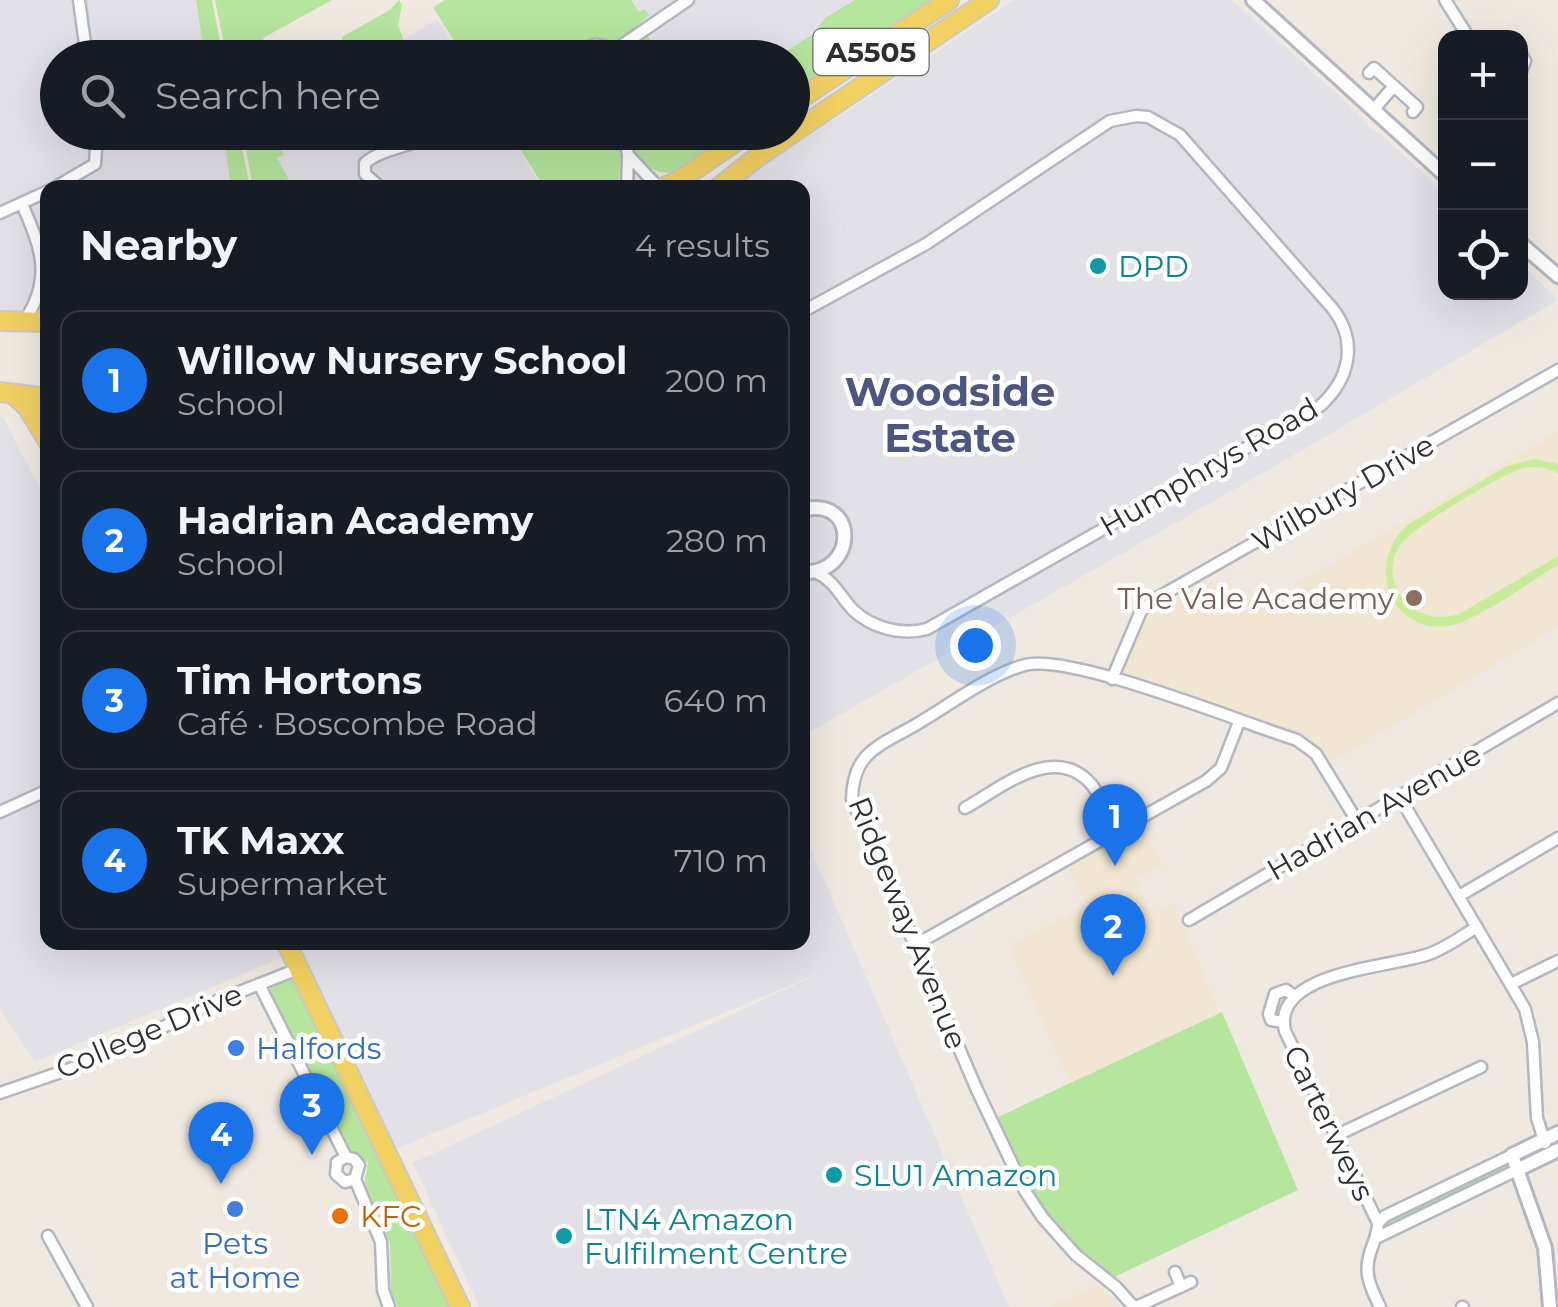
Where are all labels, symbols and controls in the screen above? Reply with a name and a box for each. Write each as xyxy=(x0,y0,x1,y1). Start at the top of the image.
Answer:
road number: A5505 xyxy=(814,29,928,75)
map controls xyxy=(1438,30,1528,300)
button: + xyxy=(1438,30,1528,120)
search box xyxy=(40,40,810,150)
icon: search xyxy=(75,68,130,123)
text: Search here xyxy=(155,72,381,119)
button: − xyxy=(1438,120,1528,210)
button: locate xyxy=(1438,210,1528,300)
text: Nearby xyxy=(80,219,237,271)
text: 4 results xyxy=(635,226,770,265)
place label: DPD xyxy=(1118,248,1189,285)
marker: DPD xyxy=(1087,255,1109,277)
text: Willow Nursery School xyxy=(177,337,627,384)
text: 1 xyxy=(108,361,121,400)
text: 200 m xyxy=(665,361,768,400)
district label: Woodside Estate xyxy=(845,367,1055,462)
text: School xyxy=(177,384,285,423)
street label: Humphrys Road xyxy=(1093,390,1325,544)
street label: Wilbury Drive xyxy=(1245,426,1441,560)
text: Hadrian Academy xyxy=(177,497,533,544)
text: 2 xyxy=(105,521,124,560)
text: 280 m xyxy=(666,521,768,560)
text: School xyxy=(177,544,285,583)
place label: The Vale Academy xyxy=(1118,580,1395,617)
marker: The Vale Academy xyxy=(1403,587,1425,609)
your location xyxy=(950,620,1001,671)
text: Tim Hortons xyxy=(177,657,422,704)
text: 3 xyxy=(105,681,124,720)
text: 640 m xyxy=(664,681,768,720)
text: Café · Boscombe Road xyxy=(177,704,538,743)
street label: Hadrian Avenue xyxy=(1260,736,1488,888)
pin: 1 xyxy=(1082,784,1148,866)
street label: Ridgeway Avenue xyxy=(841,791,975,1055)
text: TK Maxx xyxy=(177,817,344,864)
text: 4 xyxy=(103,841,126,880)
text: 710 m xyxy=(674,841,768,880)
text: Supermarket xyxy=(177,864,388,903)
pin: 2 xyxy=(1080,894,1146,976)
street label: College Drive xyxy=(50,975,248,1087)
place label: Halfords xyxy=(256,1030,382,1067)
marker: Halfords xyxy=(225,1037,247,1059)
street label: Carterweys xyxy=(1276,1039,1382,1207)
pin: 3 xyxy=(280,1072,344,1155)
pin: 4 xyxy=(188,1102,254,1184)
place label: SLU1 Amazon xyxy=(854,1157,1057,1194)
marker: SLU1 Amazon xyxy=(823,1164,845,1186)
marker: Pets at Home xyxy=(224,1198,246,1220)
place label: KFC xyxy=(360,1198,421,1235)
place label: LTN4 Amazon Fulfilment Centre xyxy=(584,1201,848,1272)
marker: KFC xyxy=(329,1205,351,1227)
place label: Pets at Home xyxy=(170,1225,300,1296)
marker: LTN4 Amazon Fulfilment Centre xyxy=(553,1225,575,1247)

